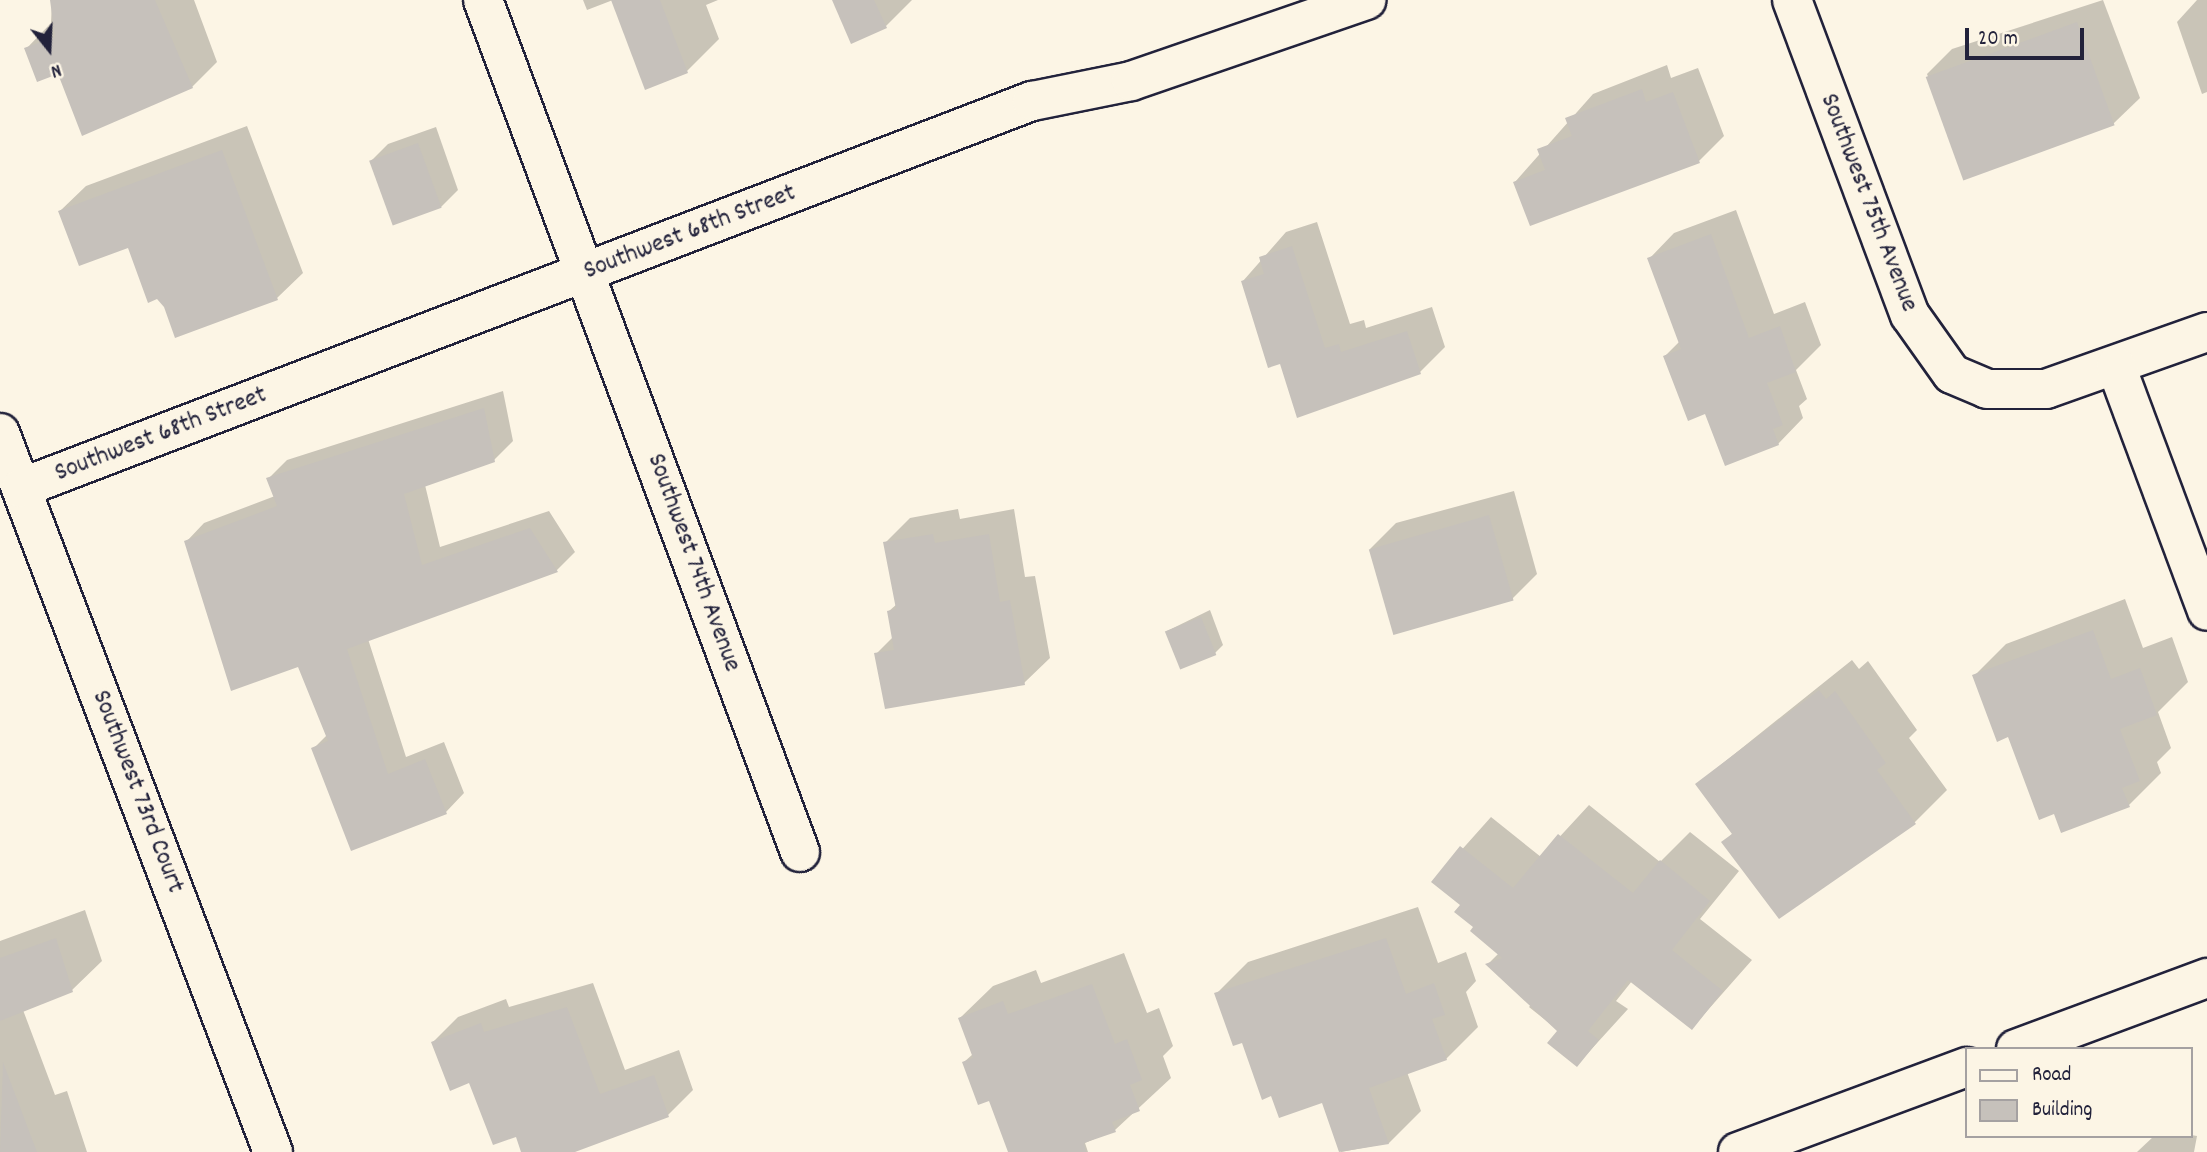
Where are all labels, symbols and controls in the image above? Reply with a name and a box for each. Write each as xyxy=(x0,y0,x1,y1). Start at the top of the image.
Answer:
north arrow xyxy=(14,14,84,84)
scale bar xyxy=(1969,14,2088,58)
text: 20 m xyxy=(1978,25,2018,55)
text: N xyxy=(47,55,64,84)
street label: Southwest 75th Avenue xyxy=(1812,90,1924,316)
street label: Southwest 68th Street xyxy=(580,178,800,288)
street label: Southwest 68th Street xyxy=(51,380,271,490)
street label: Southwest 74th Avenue xyxy=(639,450,747,676)
street label: Southwest 73rd Court xyxy=(84,686,190,898)
legend xyxy=(1966,1047,2193,1138)
text: Road xyxy=(2032,1061,2071,1091)
text: Building xyxy=(2032,1096,2092,1126)

